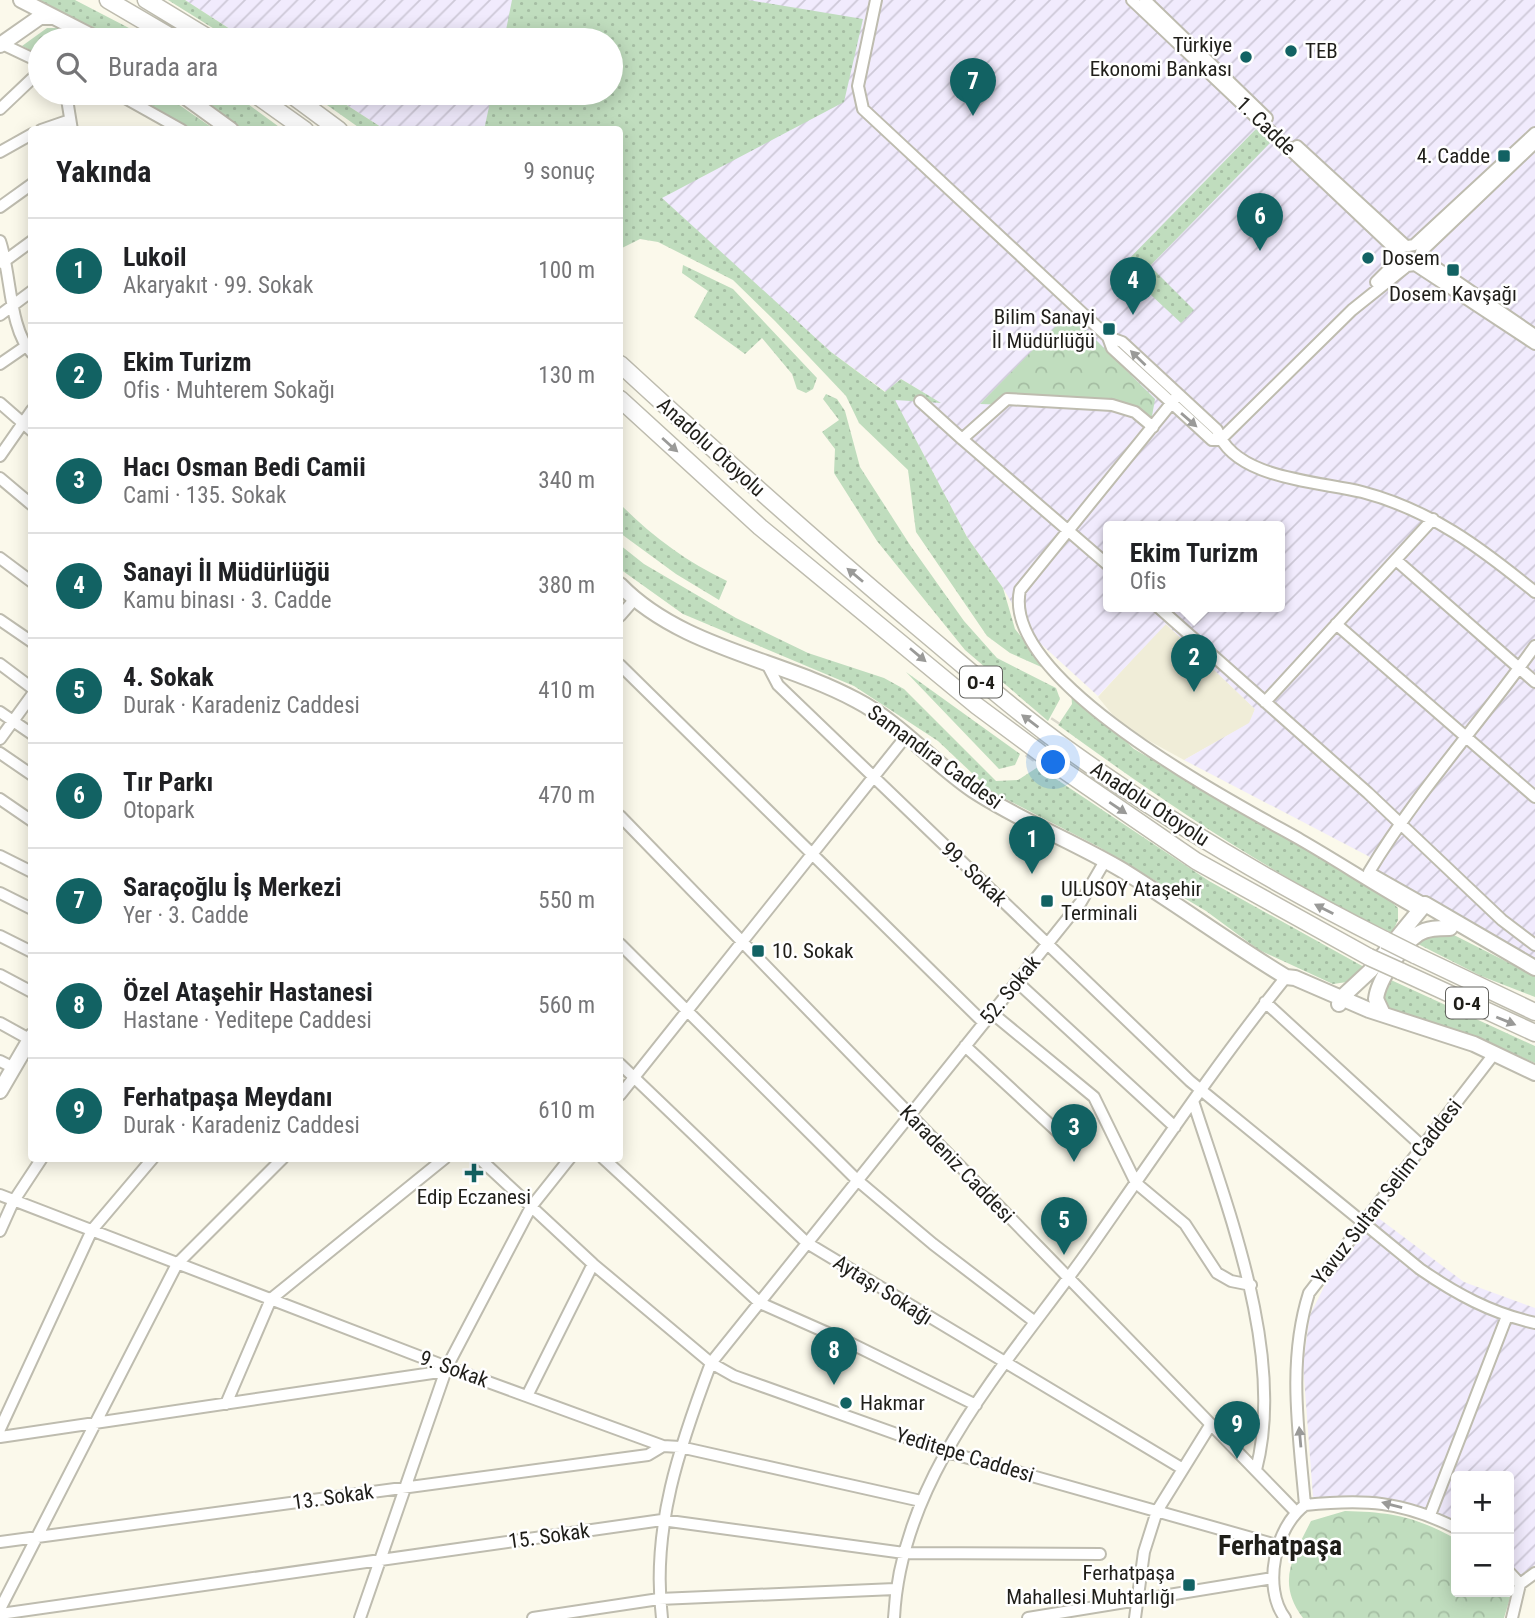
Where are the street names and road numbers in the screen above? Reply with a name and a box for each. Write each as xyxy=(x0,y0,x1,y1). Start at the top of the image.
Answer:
street label: 1. Cadde xyxy=(1231,92,1301,160)
street label: Anadolu Otoyolu xyxy=(652,393,770,501)
road number: O-4 xyxy=(960,666,1002,698)
street label: Samandıra Caddesi xyxy=(863,700,1007,814)
street label: Anadolu Otoyolu xyxy=(1086,757,1214,851)
street label: 99. Sokak xyxy=(936,837,1012,911)
street label: 52. Sokak xyxy=(975,950,1045,1029)
road number: O-4 xyxy=(1446,987,1488,1018)
street label: Yavuz Sultan Selim Caddesi xyxy=(1307,1095,1467,1289)
street label: Karadeniz Caddesi xyxy=(895,1100,1019,1228)
street label: Aytaşı Sokağı xyxy=(829,1250,937,1330)
street label: 9. Sokak xyxy=(416,1346,492,1393)
street label: Yeditepe Caddesi xyxy=(893,1423,1037,1487)
street label: 13. Sokak xyxy=(291,1479,376,1515)
street label: 15. Sokak xyxy=(507,1518,592,1554)

